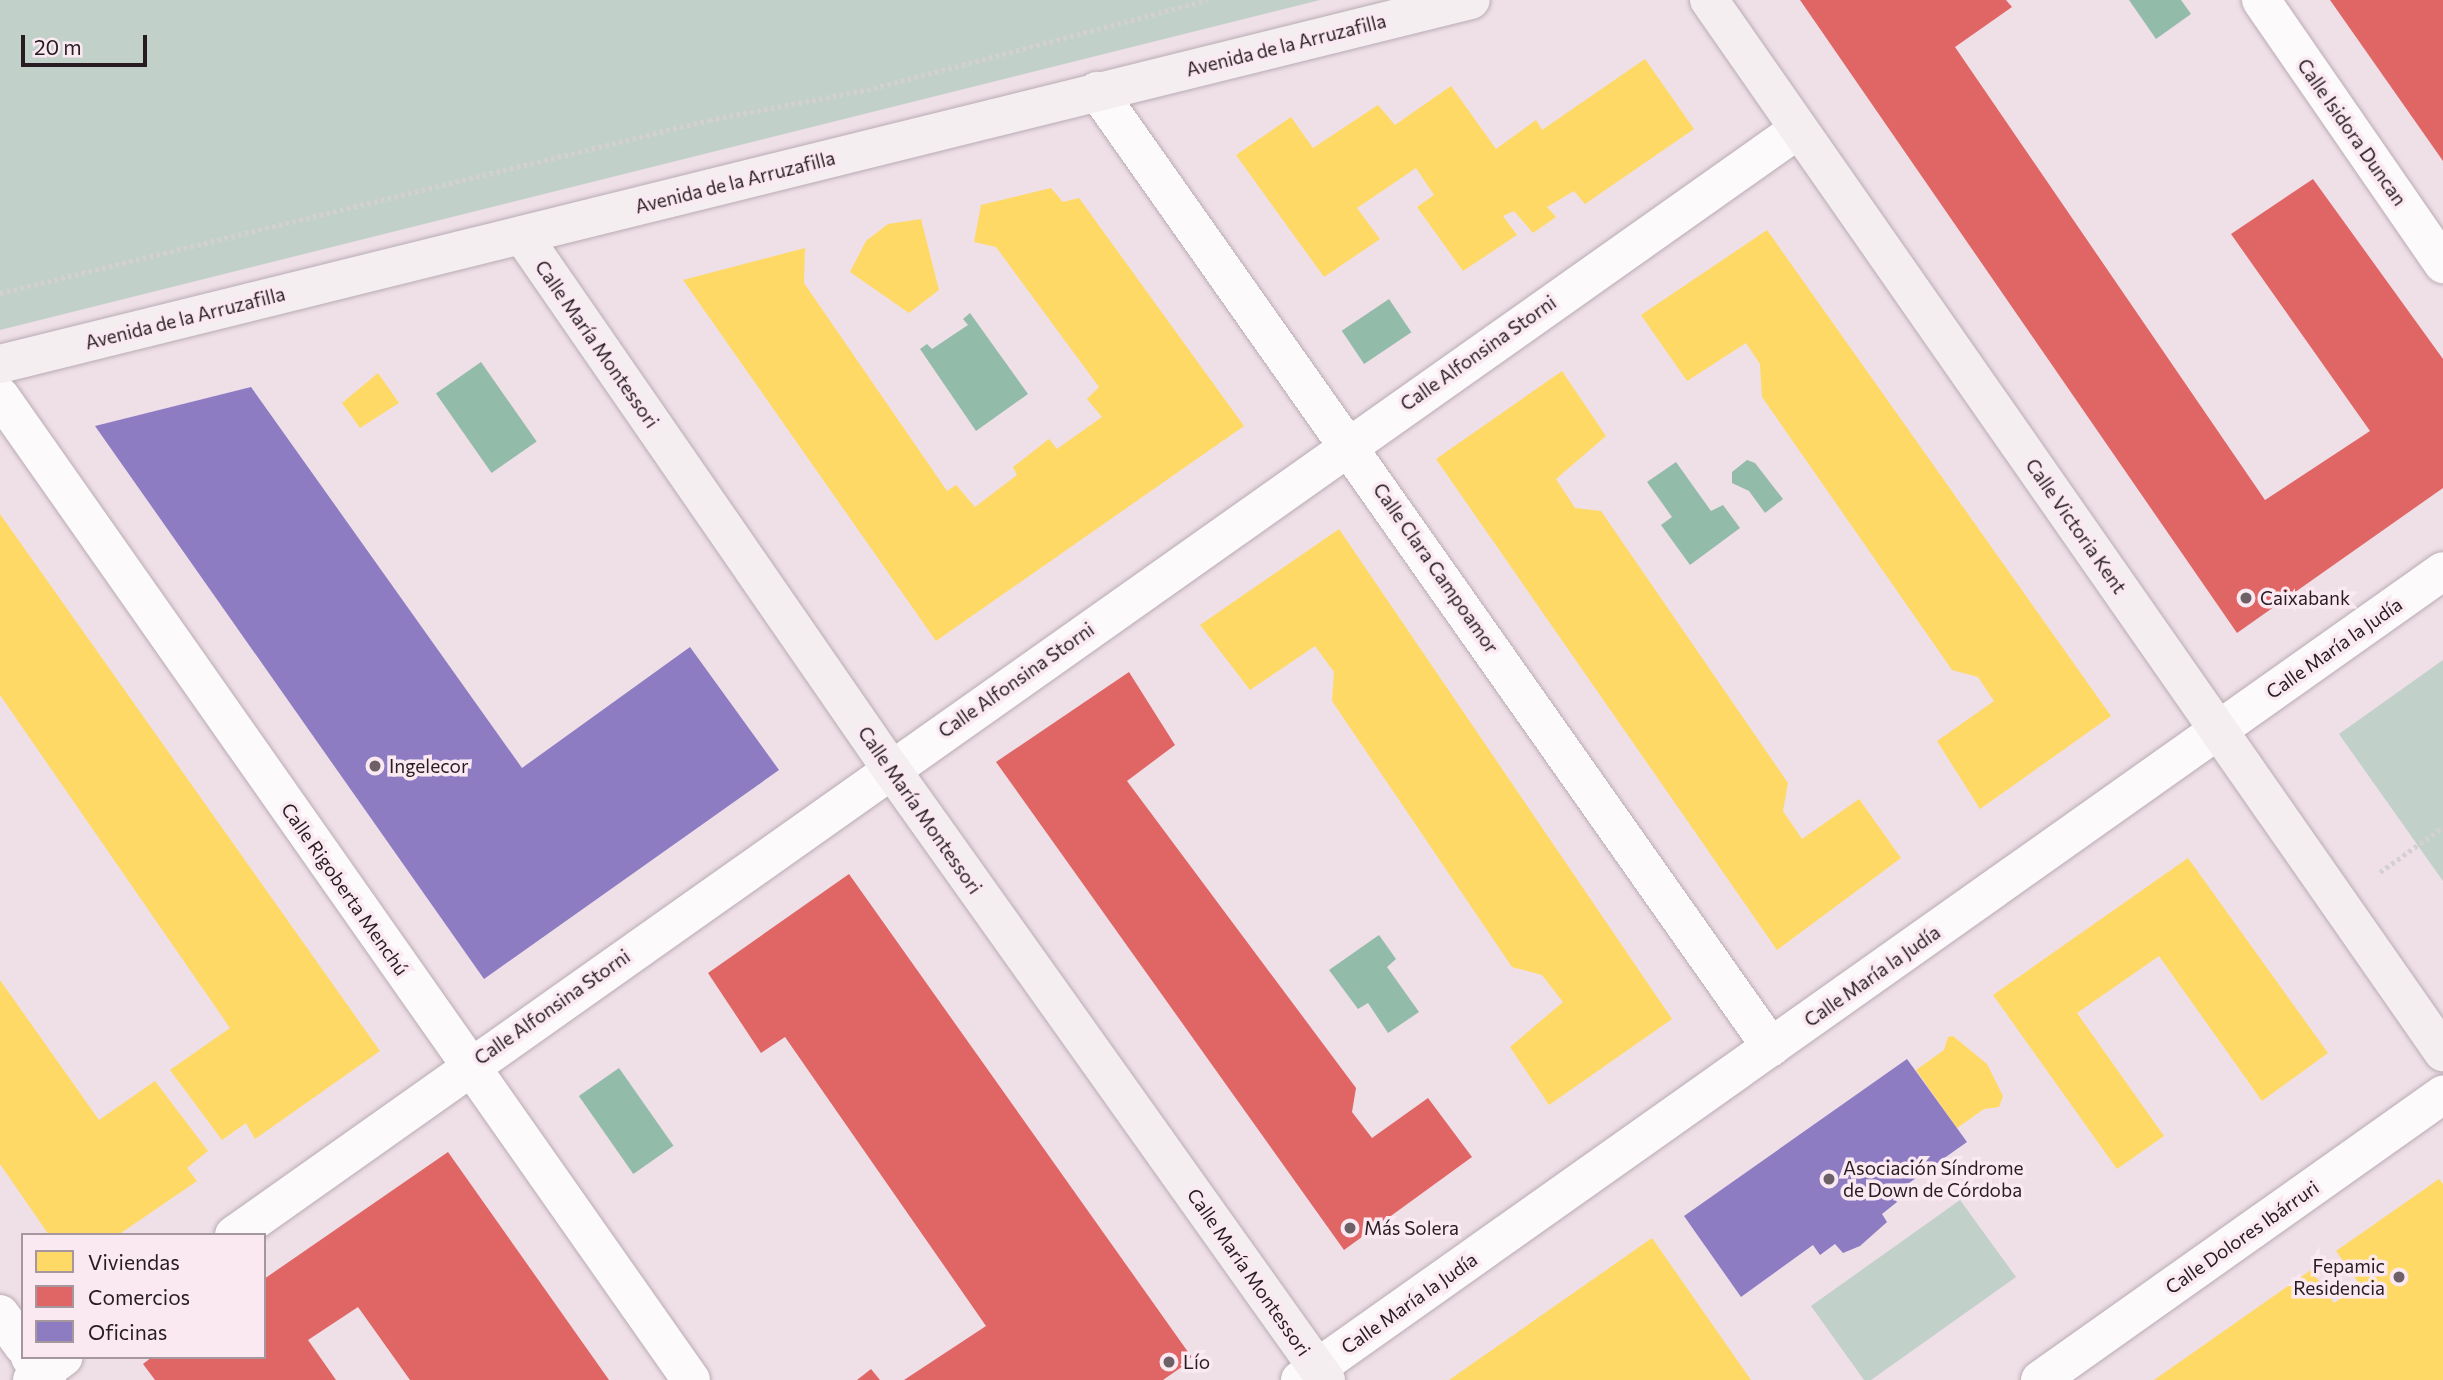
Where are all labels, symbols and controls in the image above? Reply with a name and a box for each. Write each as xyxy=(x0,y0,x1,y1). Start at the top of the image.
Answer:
street label: Avenida de la Arruzafilla xyxy=(1184,9,1388,81)
scale bar xyxy=(24,21,150,65)
text: 20 m xyxy=(34,34,82,59)
street label: Calle Isidora Duncan xyxy=(2293,54,2411,210)
street label: Avenida de la Arruzafilla xyxy=(633,146,837,218)
street label: Calle María Montessori xyxy=(530,256,664,432)
street label: Avenida de la Arruzafilla xyxy=(83,282,287,354)
street label: Calle Alfonsina Storni xyxy=(1396,291,1560,415)
street label: Calle Victoria Kent xyxy=(2021,454,2131,598)
street label: Calle Clara Campoamor xyxy=(1369,478,1503,658)
place label: Caixabank xyxy=(2260,587,2350,609)
marker: Caixabank xyxy=(2238,590,2254,606)
street label: Calle María la Judía xyxy=(2262,593,2406,703)
street label: Calle Alfonsina Storni xyxy=(934,618,1098,742)
street label: Calle María Montessori xyxy=(853,722,987,898)
place label: Ingelecor xyxy=(389,755,469,777)
marker: Ingelecor xyxy=(367,758,383,774)
street label: Calle Rigoberta Menchú xyxy=(277,798,413,980)
street label: Calle María la Judía xyxy=(1800,921,1944,1031)
street label: Calle Alfonsina Storni xyxy=(470,945,634,1069)
place label: Asociación Síndrome de Down de Córdoba xyxy=(1843,1157,2024,1201)
marker: Asociación Síndrome de Down de Córdoba xyxy=(1821,1171,1837,1187)
street label: Calle Dolores Ibárruri xyxy=(2161,1175,2323,1299)
street label: Calle María Montessori xyxy=(1182,1184,1316,1360)
place label: Más Solera xyxy=(1364,1217,1459,1239)
marker: Más Solera xyxy=(1342,1220,1358,1236)
legend xyxy=(21,1233,266,1359)
street label: Calle María la Judía xyxy=(1337,1248,1481,1358)
text: Viviendas xyxy=(88,1249,180,1274)
place label: Fepamic Residencia xyxy=(2293,1255,2385,1299)
marker: Fepamic Residencia xyxy=(2391,1269,2407,1285)
text: Comercios xyxy=(88,1284,190,1309)
text: Oficinas xyxy=(88,1319,167,1344)
place label: Lío xyxy=(1183,1351,1210,1373)
marker: Lío xyxy=(1161,1354,1177,1370)

